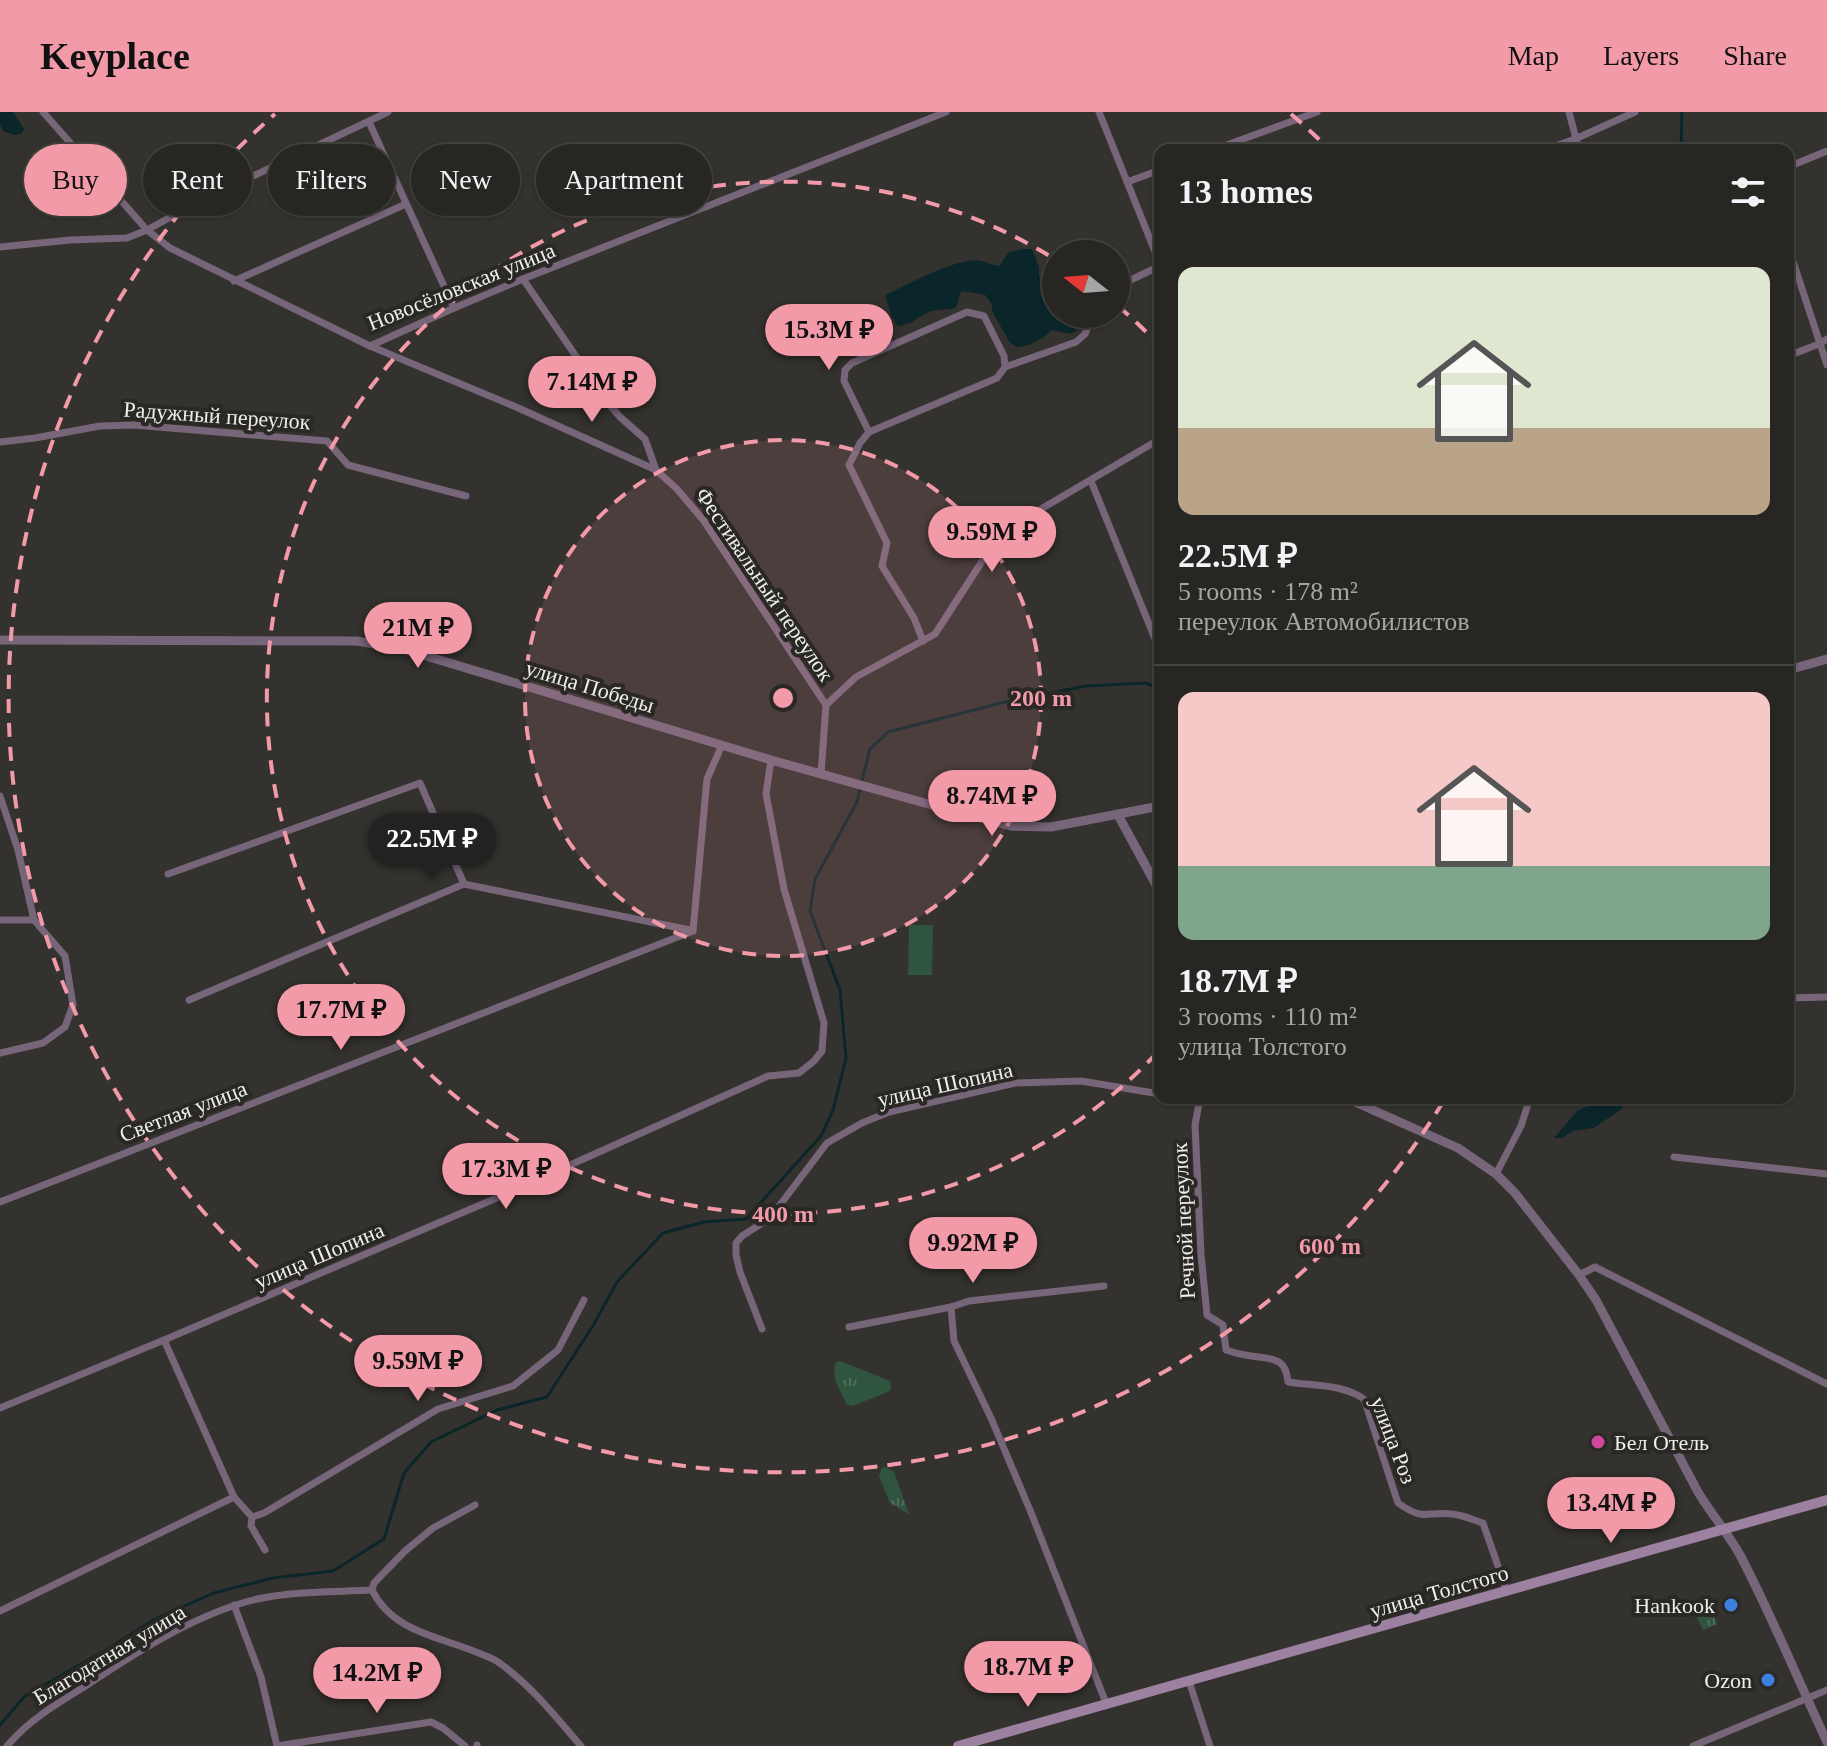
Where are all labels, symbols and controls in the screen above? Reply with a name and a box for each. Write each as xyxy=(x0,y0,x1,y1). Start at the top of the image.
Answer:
text: Keyplace xyxy=(40,35,190,77)
text: Map xyxy=(1508,40,1559,71)
text: Layers xyxy=(1603,40,1679,71)
text: Share xyxy=(1723,40,1787,71)
chip: Buy xyxy=(24,144,127,216)
chip: Rent xyxy=(143,144,252,216)
chip: Filters xyxy=(268,144,395,216)
chip: New xyxy=(411,144,520,216)
chip: Apartment xyxy=(536,144,712,216)
icon: filters xyxy=(1726,170,1770,214)
text: 13 homes xyxy=(1178,173,1313,210)
street label: Новосёловская улица xyxy=(364,237,559,336)
north arrow xyxy=(1042,240,1130,328)
map controls xyxy=(1042,240,1130,328)
pin: 15.3M ₽ xyxy=(755,304,903,372)
text: 15.3M ₽ xyxy=(783,315,875,344)
icon: home xyxy=(1402,319,1546,463)
pin: 7.14M ₽ xyxy=(518,356,666,424)
text: 7.14M ₽ xyxy=(546,367,638,396)
street label: Радужный переулок xyxy=(123,396,312,435)
street label: Фестивальный переулок xyxy=(690,483,839,686)
pin: 9.59M ₽ xyxy=(918,506,1066,574)
text: 9.59M ₽ xyxy=(946,517,1038,546)
text: 22.5M ₽ xyxy=(1178,537,1298,574)
text: 5 rooms · 178 m² xyxy=(1178,577,1358,606)
pin: 21M ₽ xyxy=(362,602,474,670)
text: переулок Автомобилистов xyxy=(1178,607,1470,636)
text: 21M ₽ xyxy=(382,613,454,642)
street label: улица Победы xyxy=(523,655,657,718)
centre of rings xyxy=(769,684,797,712)
text: 200 m xyxy=(1010,685,1072,711)
icon: home xyxy=(1402,744,1546,888)
pin: 8.74M ₽ xyxy=(918,770,1066,838)
text: 8.74M ₽ xyxy=(946,781,1038,810)
pin: 22.5M ₽ xyxy=(358,813,506,881)
text: 22.5M ₽ xyxy=(386,824,478,853)
text: 18.7M ₽ xyxy=(1178,962,1298,999)
pin: 17.7M ₽ xyxy=(267,984,415,1052)
text: 17.7M ₽ xyxy=(295,995,387,1024)
text: 3 rooms · 110 m² xyxy=(1178,1002,1357,1031)
text: улица Толстого xyxy=(1178,1032,1347,1061)
street label: улица Шопина xyxy=(875,1057,1015,1112)
street label: Светлая улица xyxy=(116,1076,251,1147)
street label: Речной переулок xyxy=(1167,1142,1200,1300)
pin: 17.3M ₽ xyxy=(432,1143,580,1211)
text: 17.3M ₽ xyxy=(460,1154,552,1183)
text: 400 m xyxy=(752,1201,814,1227)
street label: улица Шопина xyxy=(251,1217,388,1294)
pin: 9.92M ₽ xyxy=(899,1217,1047,1285)
text: 9.92M ₽ xyxy=(927,1228,1019,1257)
text: 600 m xyxy=(1299,1233,1361,1259)
pin: 9.59M ₽ xyxy=(344,1335,492,1403)
text: 9.59M ₽ xyxy=(372,1346,464,1375)
street label: улица Роз xyxy=(1366,1393,1422,1487)
place label: Бел Отель xyxy=(1614,1430,1709,1455)
marker: Бел Отель xyxy=(1589,1433,1607,1451)
pin: 13.4M ₽ xyxy=(1537,1477,1685,1545)
text: 13.4M ₽ xyxy=(1565,1488,1657,1517)
street label: улица Толстого xyxy=(1367,1560,1511,1623)
place label: Hankook xyxy=(1634,1593,1715,1618)
marker: Hankook xyxy=(1722,1596,1740,1614)
street label: Благодатная улица xyxy=(28,1599,190,1710)
pin: 18.7M ₽ xyxy=(954,1641,1102,1709)
pin: 14.2M ₽ xyxy=(303,1647,451,1715)
text: 18.7M ₽ xyxy=(982,1652,1074,1681)
text: 14.2M ₽ xyxy=(331,1658,423,1687)
place label: Ozon xyxy=(1704,1668,1752,1693)
marker: Ozon xyxy=(1759,1671,1777,1689)

